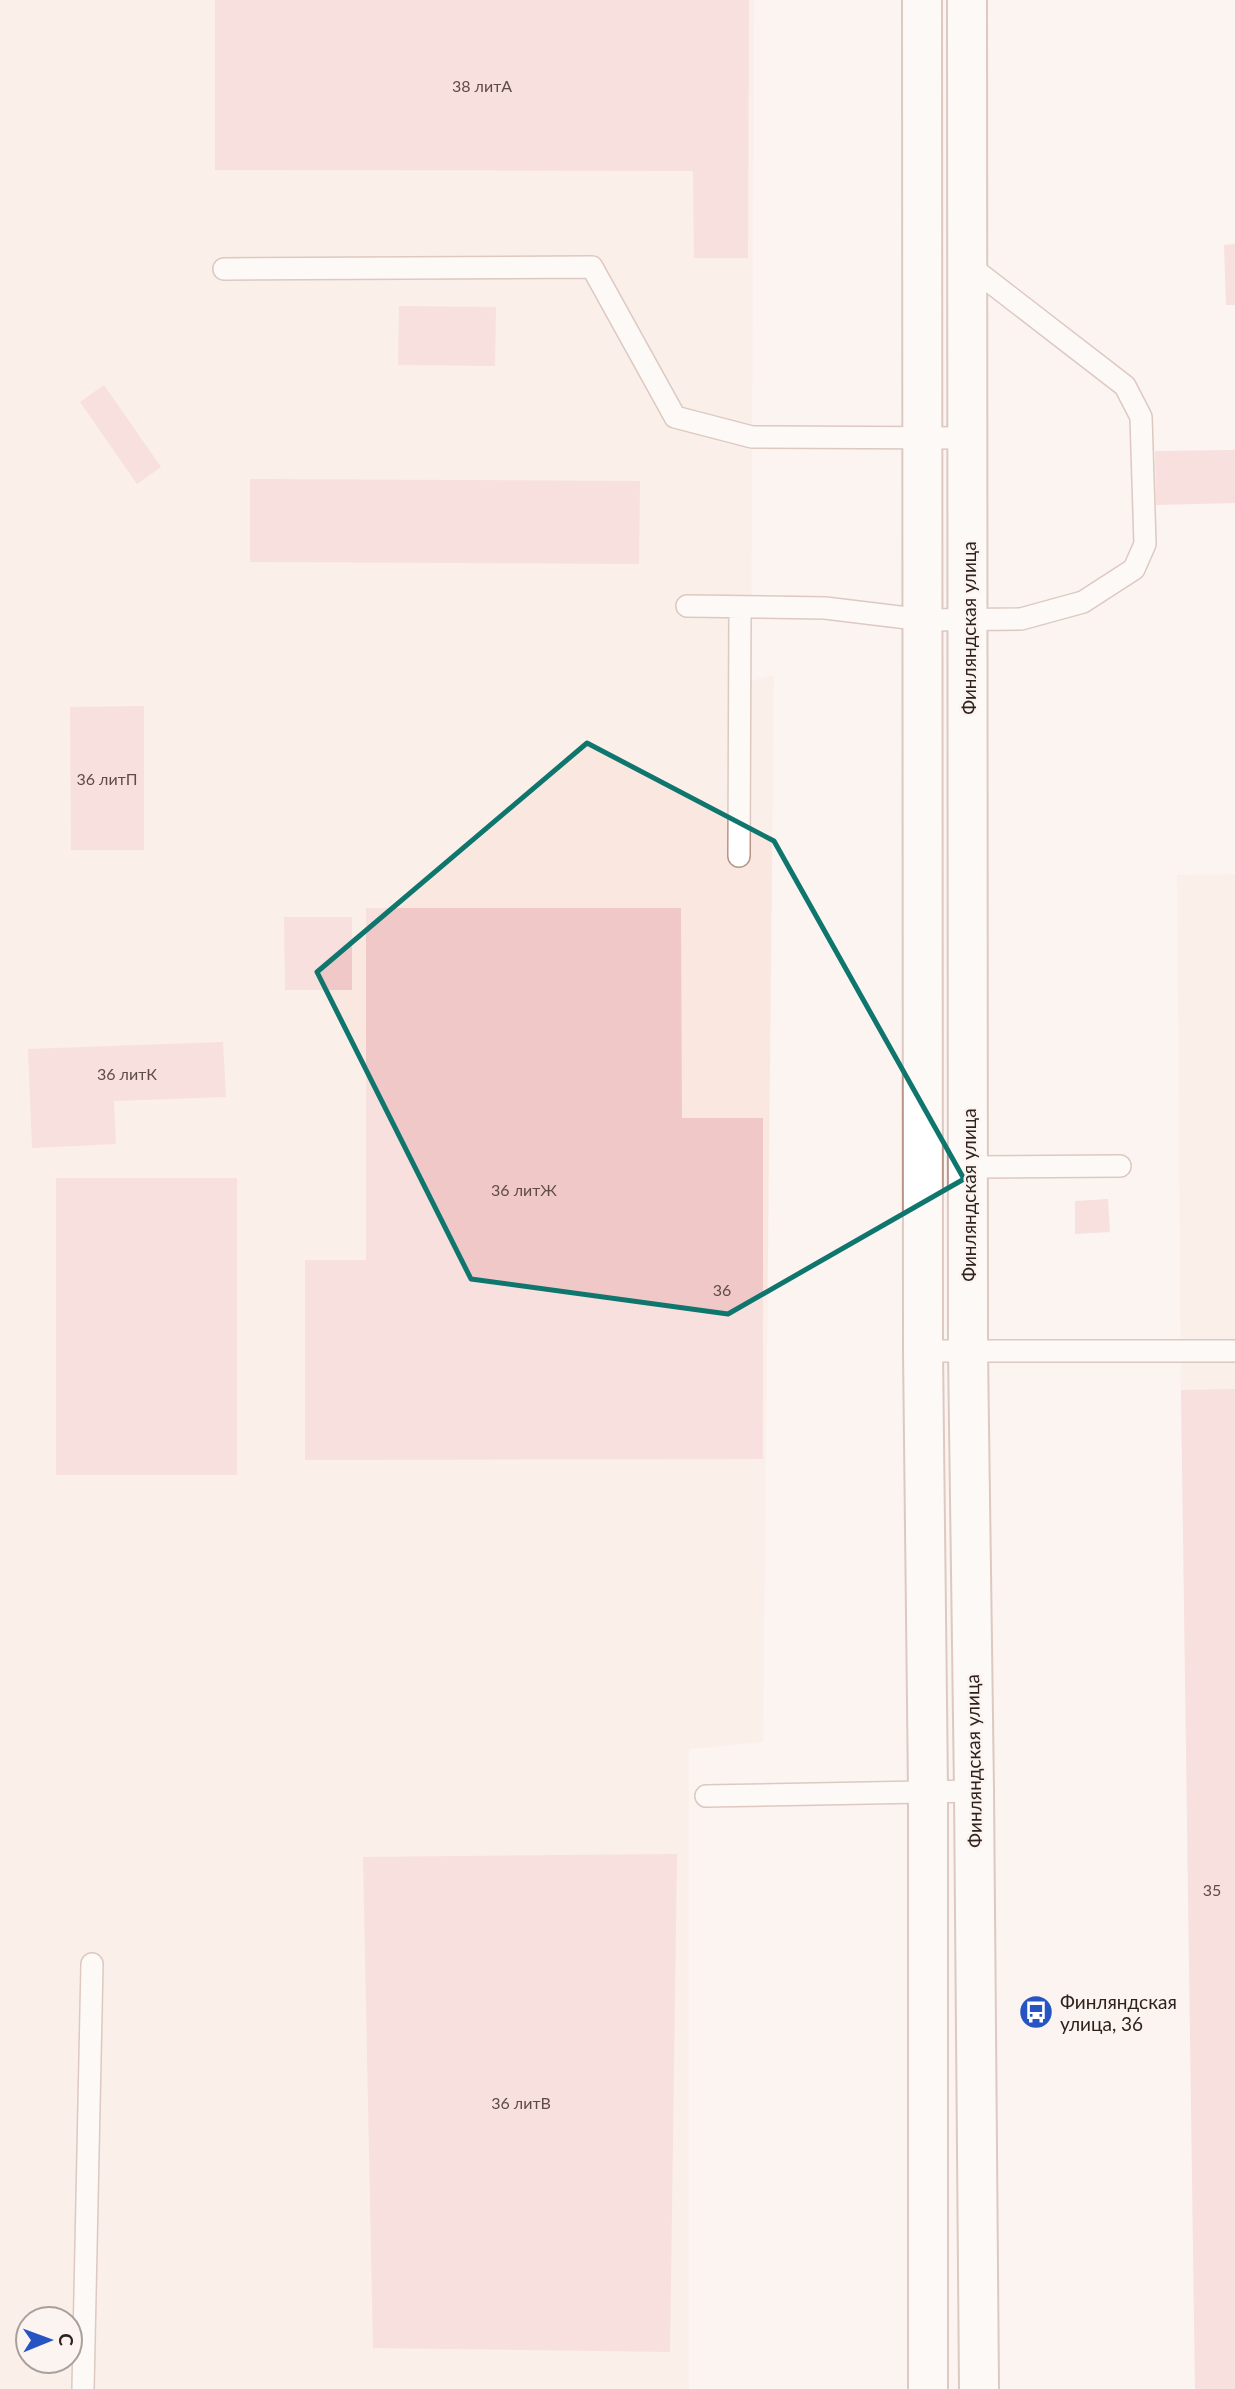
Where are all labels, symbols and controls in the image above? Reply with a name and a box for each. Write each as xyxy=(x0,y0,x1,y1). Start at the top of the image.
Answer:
house number: 38 литА xyxy=(452,76,512,95)
street label: Финляндская улица xyxy=(957,541,980,715)
house number: 36 литП xyxy=(76,769,138,788)
house number: 36 литК xyxy=(97,1064,157,1083)
street label: Финляндская улица xyxy=(957,1108,980,1282)
house number: 36 литЖ xyxy=(491,1180,557,1199)
house number: 36 xyxy=(713,1280,731,1299)
street label: Финляндская улица xyxy=(960,1674,986,1848)
house number: 35 xyxy=(1203,1880,1221,1899)
place label: Финляндская улица, 36 xyxy=(1060,1990,1177,2035)
bus stop icon: Финляндская улица, 36 xyxy=(1017,1993,1055,2031)
house number: 36 литВ xyxy=(491,2093,551,2112)
north arrow xyxy=(14,2305,84,2375)
text: С xyxy=(55,2333,78,2347)

